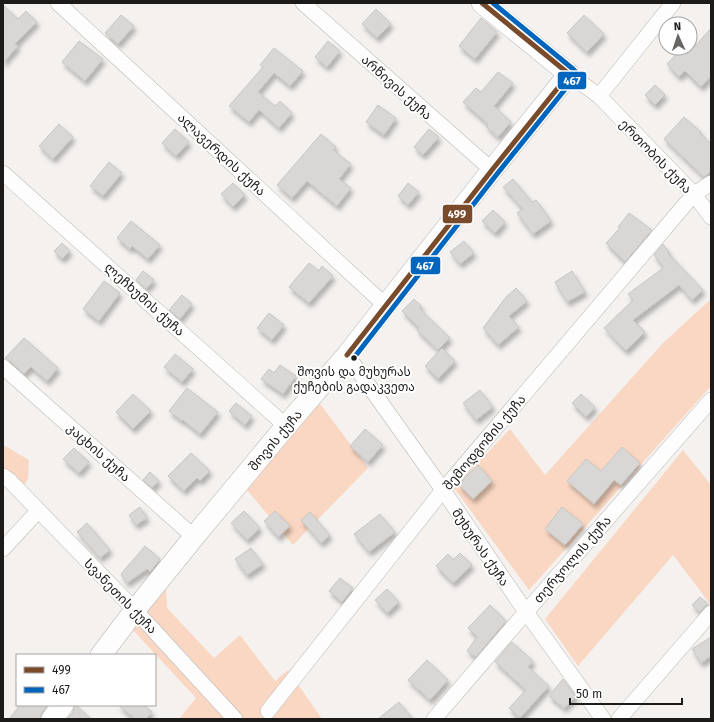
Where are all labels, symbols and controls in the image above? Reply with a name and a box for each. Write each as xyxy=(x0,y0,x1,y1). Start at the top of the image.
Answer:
north arrow xyxy=(658,16,698,56)
text: N xyxy=(674,20,681,33)
street label: არწივის ქუჩა xyxy=(358,52,435,123)
line badge: 467 xyxy=(557,71,587,90)
text: 467 xyxy=(563,75,581,88)
street label: ალავერდის ქუჩა xyxy=(174,110,269,200)
street label: ერთობის ქუჩა xyxy=(617,116,695,196)
line badge: 499 xyxy=(442,204,473,224)
text: 499 xyxy=(448,208,466,221)
line badge: 467 xyxy=(410,256,441,275)
street label: ლეჩხუმის ქუჩა xyxy=(101,260,188,340)
text: 467 xyxy=(416,260,434,273)
marker: შოვის და მუხურას ქუჩების გადაკვეთა xyxy=(349,353,359,363)
place label: შოვის და მუხურას ქუჩების გადაკვეთა xyxy=(293,365,415,395)
street label: შემოდგომის ქუჩა xyxy=(440,392,529,494)
street label: შოვის ქუჩა xyxy=(246,407,305,474)
street label: კაცხის ქუჩა xyxy=(64,420,133,485)
street label: მუხურას ქუჩა xyxy=(449,506,512,589)
street label: თერჯოლის ქუჩა xyxy=(531,513,615,607)
street label: სვანეთის ქუჩა xyxy=(81,556,160,637)
legend xyxy=(16,654,156,706)
text: 499 xyxy=(52,663,71,677)
scale bar xyxy=(570,680,682,706)
text: 467 xyxy=(52,683,70,697)
text: 50 m xyxy=(576,687,602,701)

